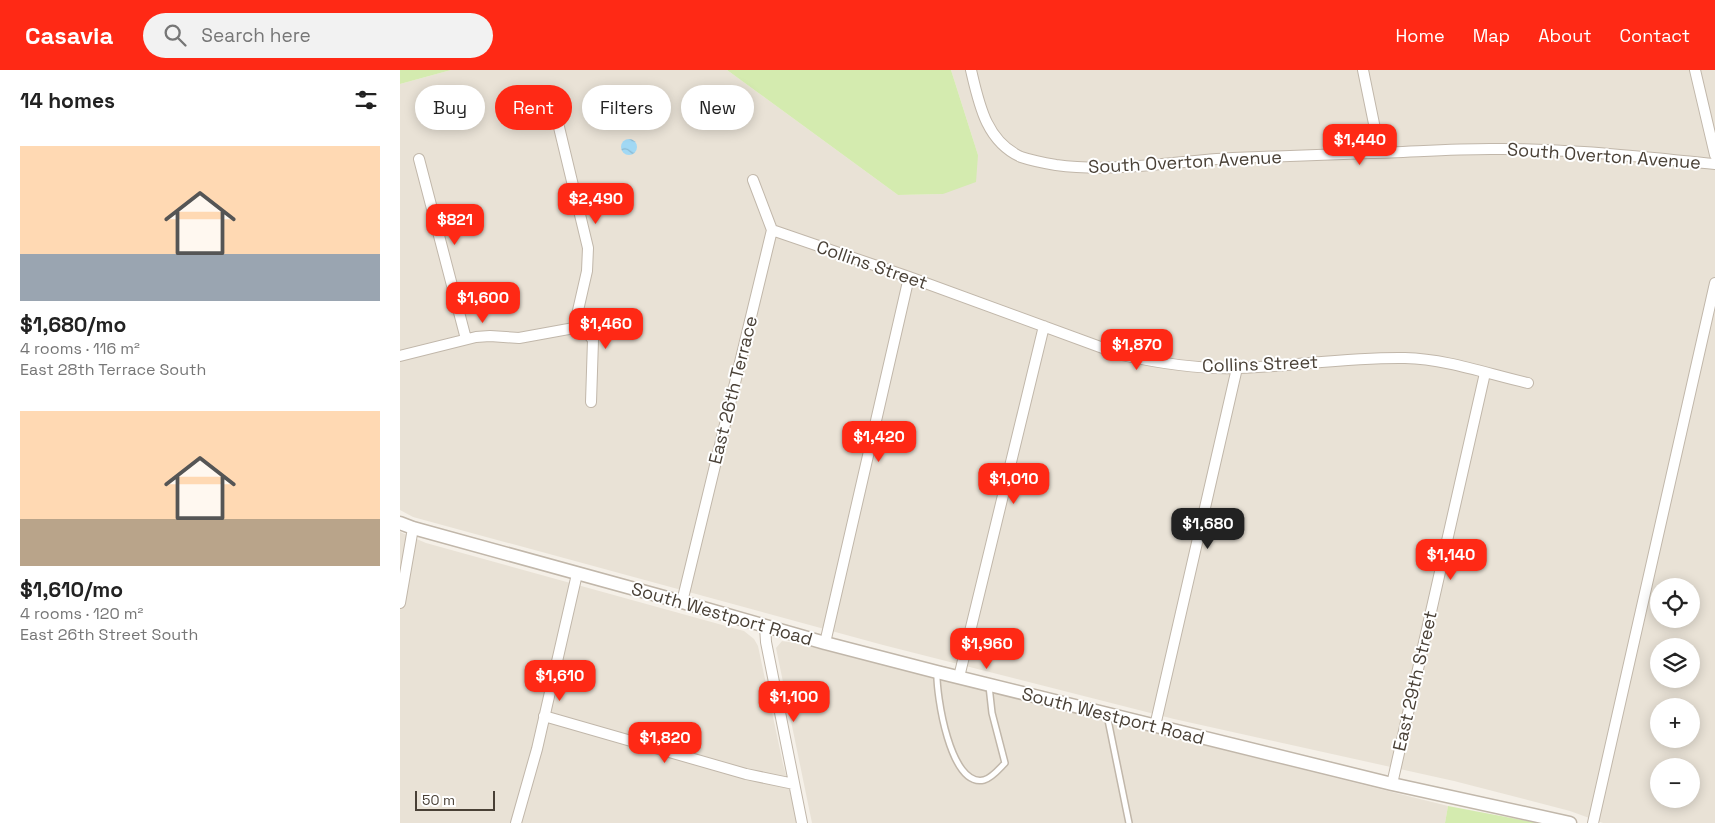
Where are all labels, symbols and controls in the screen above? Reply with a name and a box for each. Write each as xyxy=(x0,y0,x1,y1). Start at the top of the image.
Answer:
search box xyxy=(143,13,493,58)
text: Casavia xyxy=(25,20,113,51)
icon: search xyxy=(161,21,189,49)
text: Search here xyxy=(201,23,311,48)
text: Home xyxy=(1396,24,1445,47)
text: Map xyxy=(1473,24,1510,47)
text: About xyxy=(1538,24,1592,47)
text: Contact xyxy=(1620,24,1690,47)
chip: Buy xyxy=(415,85,485,130)
chip: Rent xyxy=(495,85,572,130)
chip: Filters xyxy=(582,85,671,130)
chip: New xyxy=(681,85,754,130)
icon: filters xyxy=(352,86,380,114)
text: 14 homes xyxy=(20,87,115,114)
pin: $1,440 xyxy=(1319,124,1401,166)
text: $1,440 xyxy=(1334,129,1386,150)
street label: South Overton Avenue xyxy=(1506,137,1702,174)
street label: South Overton Avenue xyxy=(1087,145,1282,178)
icon: home xyxy=(155,178,245,268)
pin: $2,490 xyxy=(555,182,637,225)
text: $2,490 xyxy=(569,188,623,209)
pin: $821 xyxy=(425,204,485,246)
text: $821 xyxy=(437,209,473,230)
street label: Collins Street xyxy=(814,235,931,294)
pin: $1,600 xyxy=(442,282,524,324)
text: $1,600 xyxy=(457,287,509,308)
pin: $1,460 xyxy=(565,308,647,350)
text: $1,680/mo xyxy=(20,311,126,338)
text: $1,460 xyxy=(580,313,632,334)
street label: East 26th Terrace xyxy=(703,313,762,466)
pin: $1,870 xyxy=(1096,328,1178,371)
text: $1,870 xyxy=(1112,334,1162,355)
text: 4 rooms · 116 m² xyxy=(20,338,140,359)
street label: Collins Street xyxy=(1202,350,1318,377)
text: East 28th Terrace South xyxy=(20,359,206,380)
pin: $1,420 xyxy=(838,420,920,463)
text: $1,420 xyxy=(853,426,905,447)
icon: home xyxy=(155,443,245,533)
pin: $1,010 xyxy=(973,462,1055,505)
text: $1,010 xyxy=(989,468,1039,489)
pin: $1,680 xyxy=(1167,508,1249,550)
text: $1,680 xyxy=(1182,513,1234,534)
pin: $1,140 xyxy=(1410,538,1492,581)
text: $1,140 xyxy=(1427,544,1475,565)
text: $1,610/mo xyxy=(20,576,123,603)
street label: South Westport Road xyxy=(629,577,815,650)
map controls xyxy=(1650,578,1700,808)
button: locate xyxy=(1650,578,1700,628)
text: 4 rooms · 120 m² xyxy=(20,603,143,624)
street label: East 29th Street xyxy=(1387,608,1442,753)
text: East 26th Street South xyxy=(20,624,198,645)
pin: $1,960 xyxy=(946,628,1028,670)
text: $1,960 xyxy=(961,633,1013,654)
button: layers xyxy=(1650,638,1700,688)
pin: $1,610 xyxy=(519,660,601,702)
text: $1,610 xyxy=(536,665,584,686)
pin: $1,100 xyxy=(753,680,835,723)
street label: South Westport Road xyxy=(1019,682,1207,749)
text: $1,100 xyxy=(770,686,818,707)
button: + xyxy=(1650,698,1700,748)
pin: $1,820 xyxy=(624,722,706,764)
text: $1,820 xyxy=(639,727,691,748)
button: − xyxy=(1650,758,1700,808)
scale bar xyxy=(415,788,495,811)
text: 50 m xyxy=(422,791,455,809)

